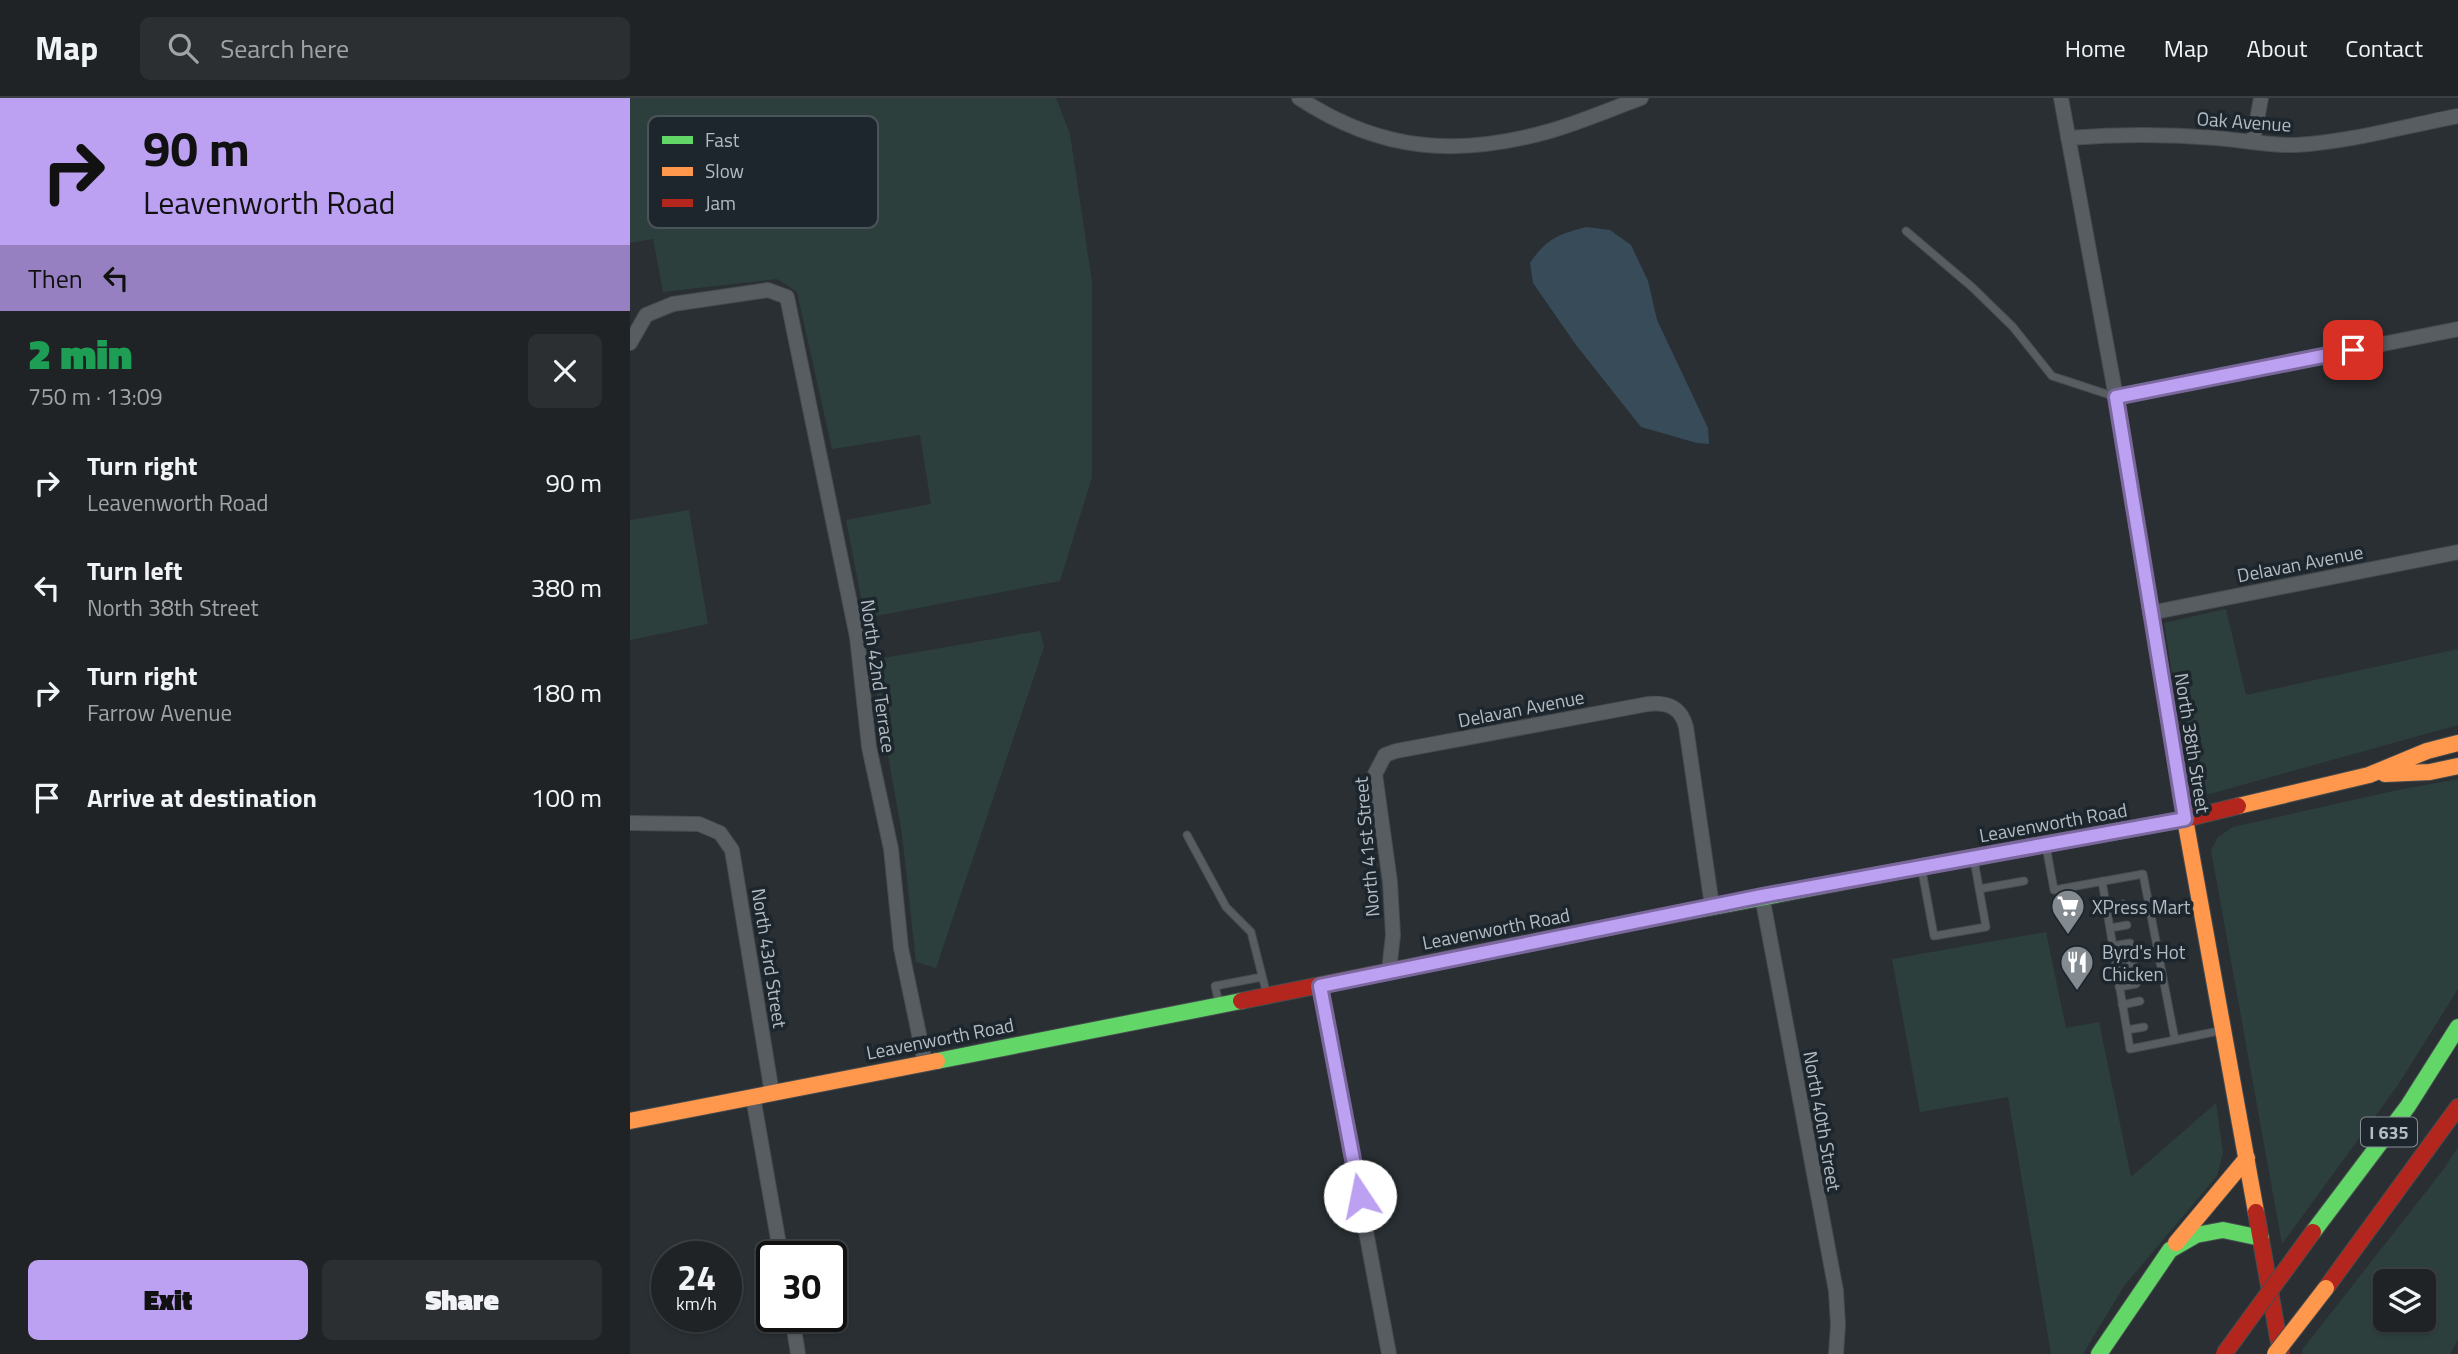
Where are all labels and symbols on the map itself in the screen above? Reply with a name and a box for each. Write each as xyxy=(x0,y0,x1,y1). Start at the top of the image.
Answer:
street label: Oak Avenue xyxy=(2196,103,2292,139)
legend xyxy=(648,116,878,228)
text: Fast xyxy=(705,125,740,154)
text: Slow xyxy=(705,156,744,185)
text: Jam xyxy=(705,188,736,217)
pin xyxy=(2323,320,2383,380)
street label: Delavan Avenue xyxy=(2234,537,2366,589)
street label: North 42nd Terrace xyxy=(854,598,904,754)
street label: North 38th Street xyxy=(2168,671,2218,816)
street label: Delavan Avenue xyxy=(1455,682,1587,734)
street label: North 41st Street xyxy=(1345,775,1387,918)
street label: Leavenworth Road xyxy=(1977,795,2129,849)
street label: North 43rd Street xyxy=(745,886,795,1030)
supermarket icon: XPress Mart xyxy=(2049,887,2087,936)
place label: XPress Mart xyxy=(2092,892,2191,921)
street label: Leavenworth Road xyxy=(1420,899,1572,957)
place label: Byrd's Hot Chicken xyxy=(2102,937,2186,988)
restaurant icon: Byrd's Hot Chicken xyxy=(2058,943,2096,992)
street label: Leavenworth Road xyxy=(864,1009,1016,1067)
street label: North 40th Street xyxy=(1796,1049,1850,1194)
road number: I 635 xyxy=(2361,1118,2417,1147)
position arrow xyxy=(1323,1159,1397,1233)
speed limit sign: 30 xyxy=(756,1241,847,1332)

